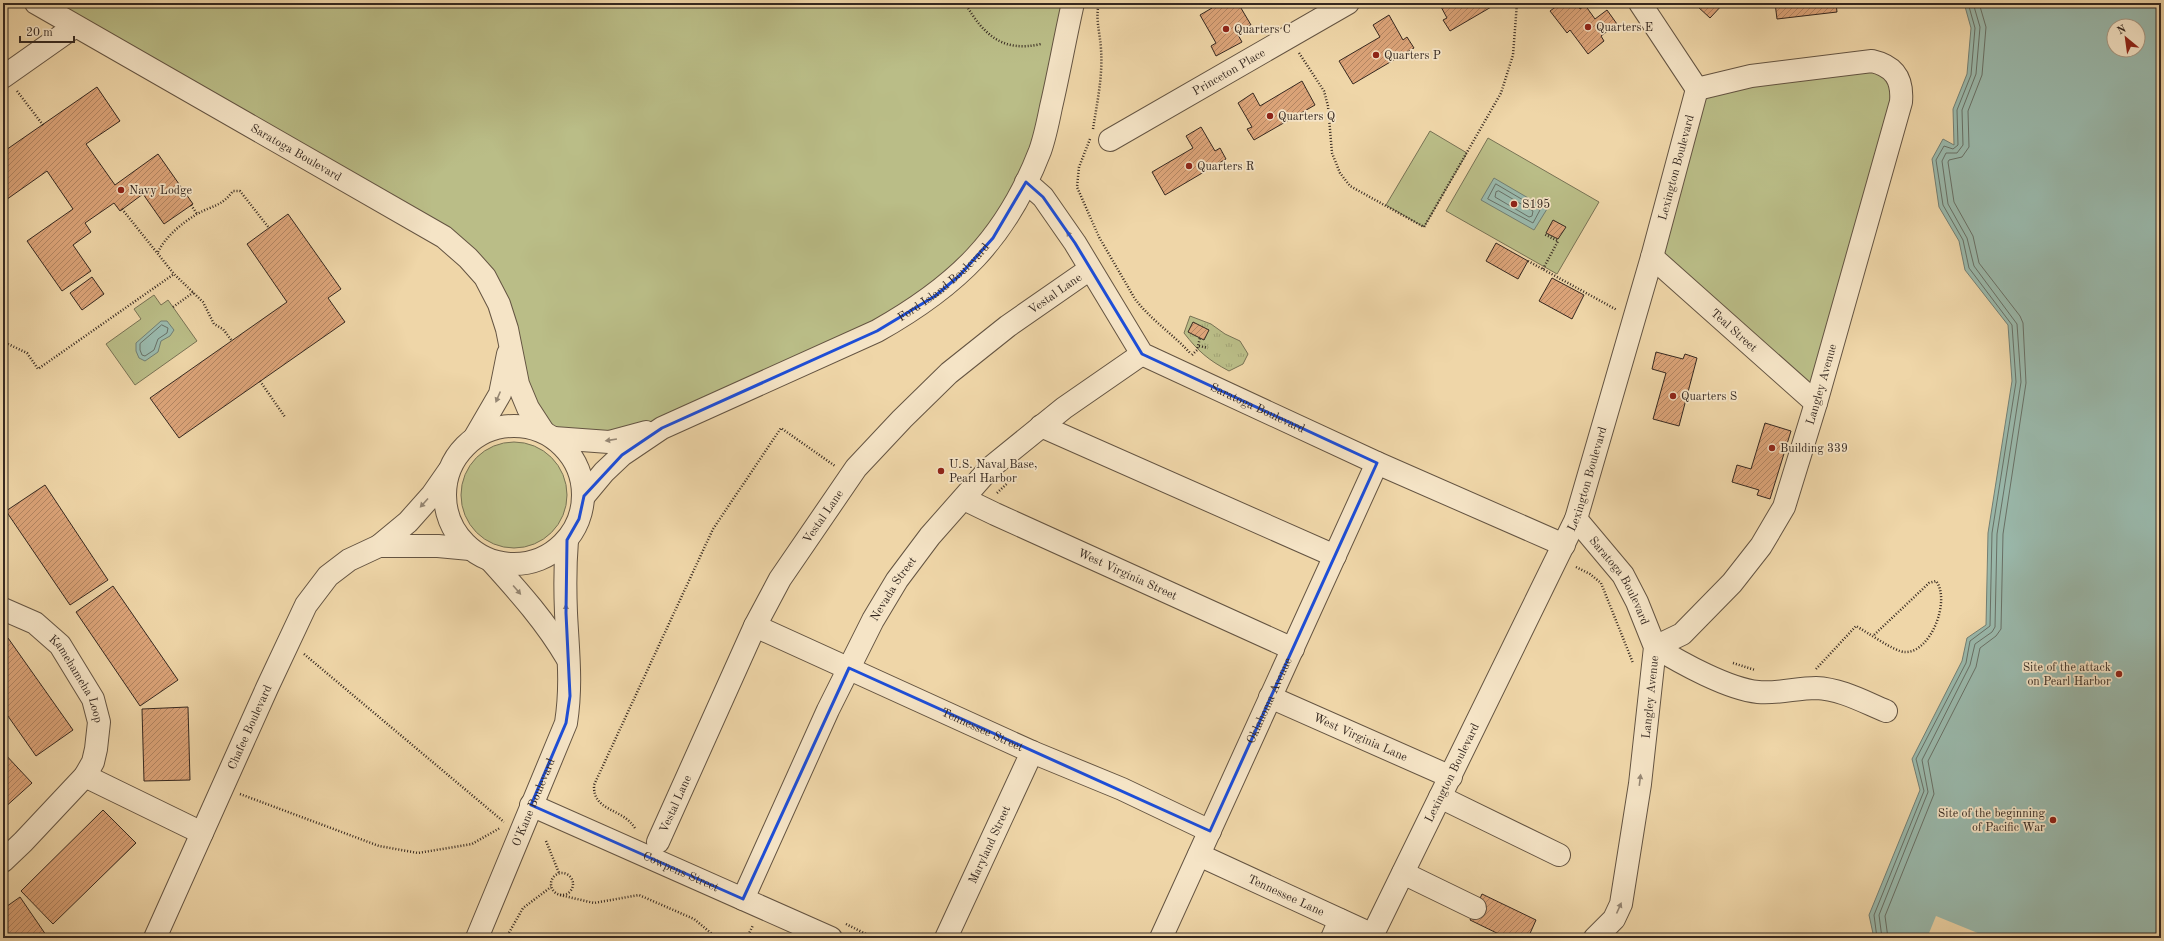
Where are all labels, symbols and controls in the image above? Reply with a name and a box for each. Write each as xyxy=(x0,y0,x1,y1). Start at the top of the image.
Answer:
scale bar xyxy=(20,18,74,44)
north arrow xyxy=(2106,18,2146,58)
marker: Quarters E xyxy=(1583,22,1593,32)
place label: Quarters E xyxy=(1596,22,1653,34)
text: N xyxy=(2116,23,2129,37)
marker: Quarters C xyxy=(1221,24,1231,34)
place label: Quarters C xyxy=(1234,24,1291,36)
text: 20 m xyxy=(26,27,53,39)
street label: Princeton Place xyxy=(1191,47,1268,98)
marker: Quarters P xyxy=(1371,50,1381,60)
place label: Quarters P xyxy=(1384,50,1441,62)
marker: Quarters Q xyxy=(1265,111,1275,121)
place label: Quarters Q xyxy=(1278,111,1335,123)
street label: Lexington Boulevard xyxy=(1657,114,1697,222)
street label: Saratoga Boulevard xyxy=(248,122,343,184)
marker: Quarters R xyxy=(1184,161,1194,171)
place label: Quarters R xyxy=(1197,161,1255,173)
marker: Navy Lodge xyxy=(116,185,126,195)
place label: Navy Lodge xyxy=(129,185,193,197)
place label: S195 xyxy=(1522,198,1550,211)
marker: S195 xyxy=(1509,199,1519,209)
one-way arrow xyxy=(1066,231,1074,241)
street label: Ford Island Boulevard xyxy=(896,241,992,324)
street label: Vestal Lane xyxy=(1027,271,1085,317)
street label: Teal Street xyxy=(1708,307,1759,355)
street label: Langley Avenue xyxy=(1805,342,1840,426)
street label: Saratoga Boulevard xyxy=(1208,382,1306,436)
one-way arrow xyxy=(494,391,501,403)
marker: Quarters S xyxy=(1668,391,1678,401)
place label: Quarters S xyxy=(1681,391,1737,403)
street label: Lexington Boulevard xyxy=(1566,426,1609,534)
one-way arrow xyxy=(605,438,617,444)
marker: Building 339 xyxy=(1767,443,1777,453)
place label: Building 339 xyxy=(1780,443,1848,455)
place label: U.S. Naval Base, Pearl Harbor xyxy=(949,459,1037,485)
marker: U.S. Naval Base, Pearl Harbor xyxy=(936,466,946,476)
street label: Vestal Lane xyxy=(801,488,846,546)
one-way arrow xyxy=(420,498,429,508)
street label: Saratoga Boulevard xyxy=(1586,535,1651,627)
street label: West Virginia Street xyxy=(1076,547,1179,603)
street label: Nevada Street xyxy=(869,555,919,624)
one-way arrow xyxy=(513,584,522,595)
one-way arrow xyxy=(563,603,569,616)
street label: Kamehameha Loop xyxy=(46,633,104,724)
street label: Langley Avenue xyxy=(1641,654,1661,739)
street label: Oklahoma Avenue xyxy=(1245,655,1295,746)
place label: Site of the attack on Pearl Harbor xyxy=(2023,662,2111,688)
marker: Site of the attack on Pearl Harbor xyxy=(2114,669,2124,679)
street label: Chafee Boulevard xyxy=(226,683,275,772)
street label: Tennessee Street xyxy=(939,707,1025,754)
street label: West Virginia Lane xyxy=(1311,712,1410,764)
street label: Lexington Boulevard xyxy=(1424,722,1482,825)
street label: O'Kane Boulevard xyxy=(511,757,558,848)
street label: Vestal Lane xyxy=(658,773,694,835)
one-way arrow xyxy=(1637,774,1644,786)
street label: Maryland Street xyxy=(967,804,1013,886)
place label: Site of the beginning of Pacific War xyxy=(1938,808,2046,834)
marker: Site of the beginning of Pacific War xyxy=(2048,815,2058,825)
street label: Cowpens Street xyxy=(641,850,720,894)
street label: Tennessee Lane xyxy=(1246,873,1326,919)
one-way arrow xyxy=(1616,902,1622,914)

